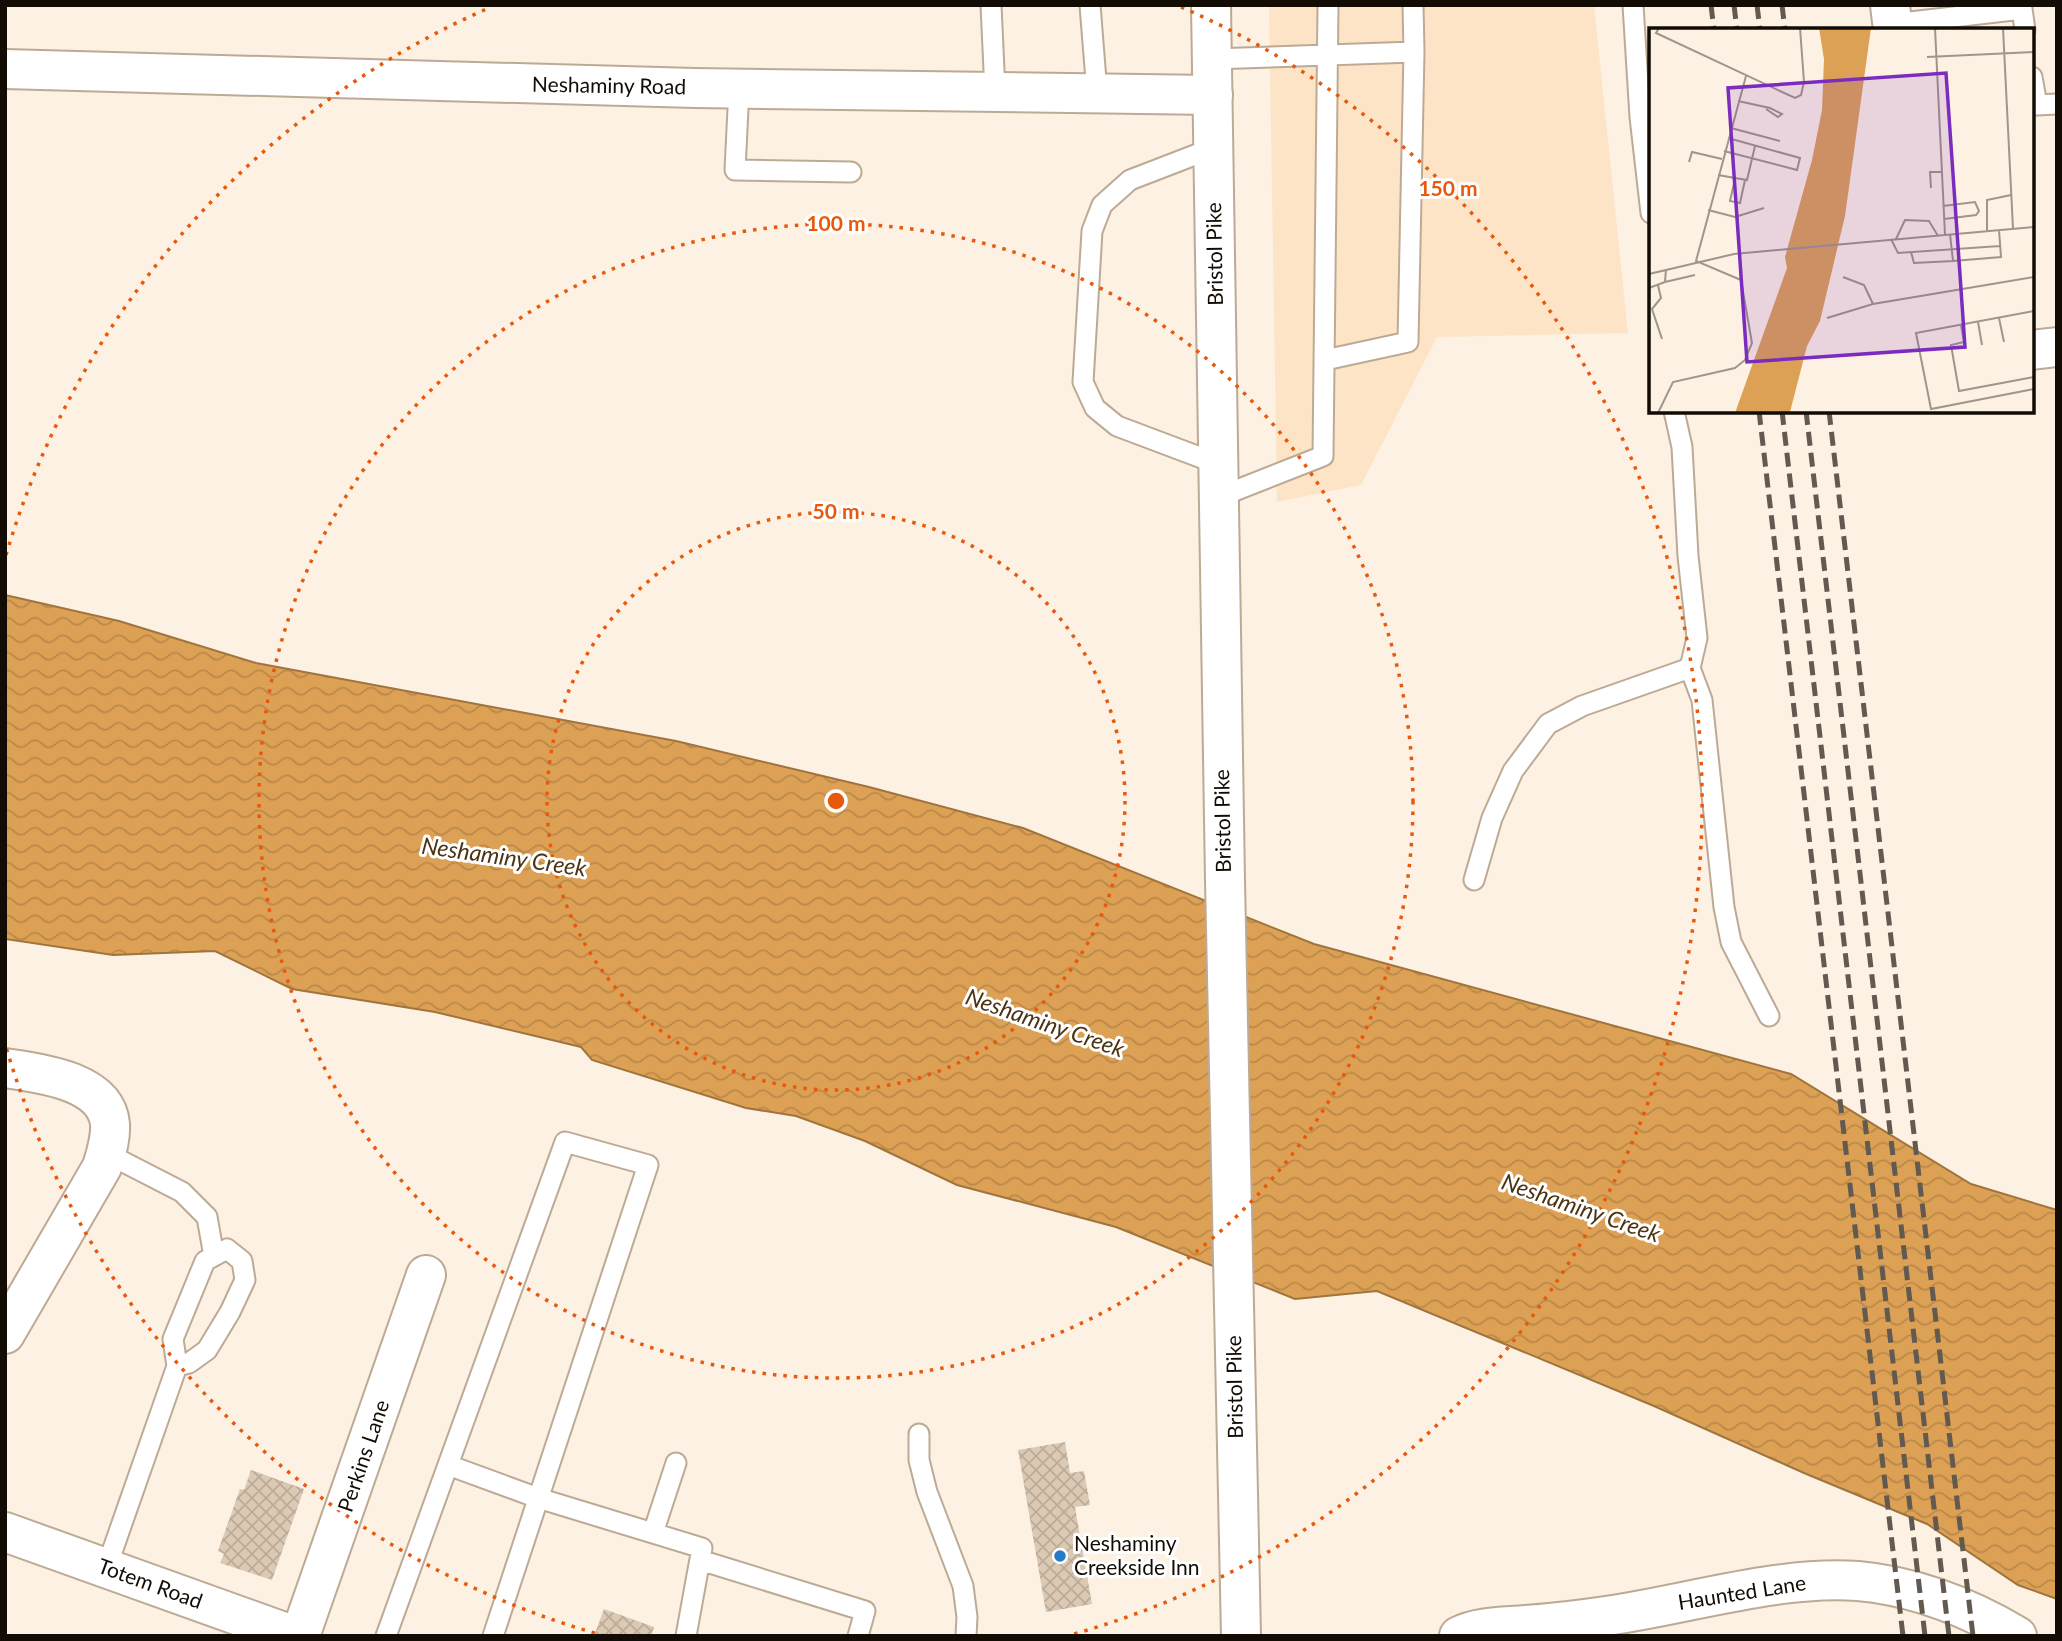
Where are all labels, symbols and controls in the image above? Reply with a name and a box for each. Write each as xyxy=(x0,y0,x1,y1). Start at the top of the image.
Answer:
inset map xyxy=(1649,28,2034,413)
street label: Neshaminy Road xyxy=(532,71,686,98)
text: 150 m xyxy=(1418,175,1478,200)
street label: Bristol Pike xyxy=(1200,202,1227,306)
text: 100 m xyxy=(806,210,866,235)
text: 50 m xyxy=(812,498,860,523)
street label: Bristol Pike xyxy=(1208,769,1235,873)
centre of rings xyxy=(824,789,848,813)
water label: Neshaminy Creek xyxy=(420,831,589,882)
water label: Neshaminy Creek xyxy=(962,982,1129,1063)
water label: Neshaminy Creek xyxy=(1498,1167,1665,1248)
street label: Bristol Pike xyxy=(1220,1335,1247,1439)
street label: Perkins Lane xyxy=(332,1396,393,1515)
place label: Neshaminy Creekside Inn xyxy=(1074,1530,1200,1579)
marker: Neshaminy Creekside Inn xyxy=(1052,1548,1068,1564)
street label: Totem Road xyxy=(95,1552,206,1613)
street label: Haunted Lane xyxy=(1676,1569,1808,1614)

